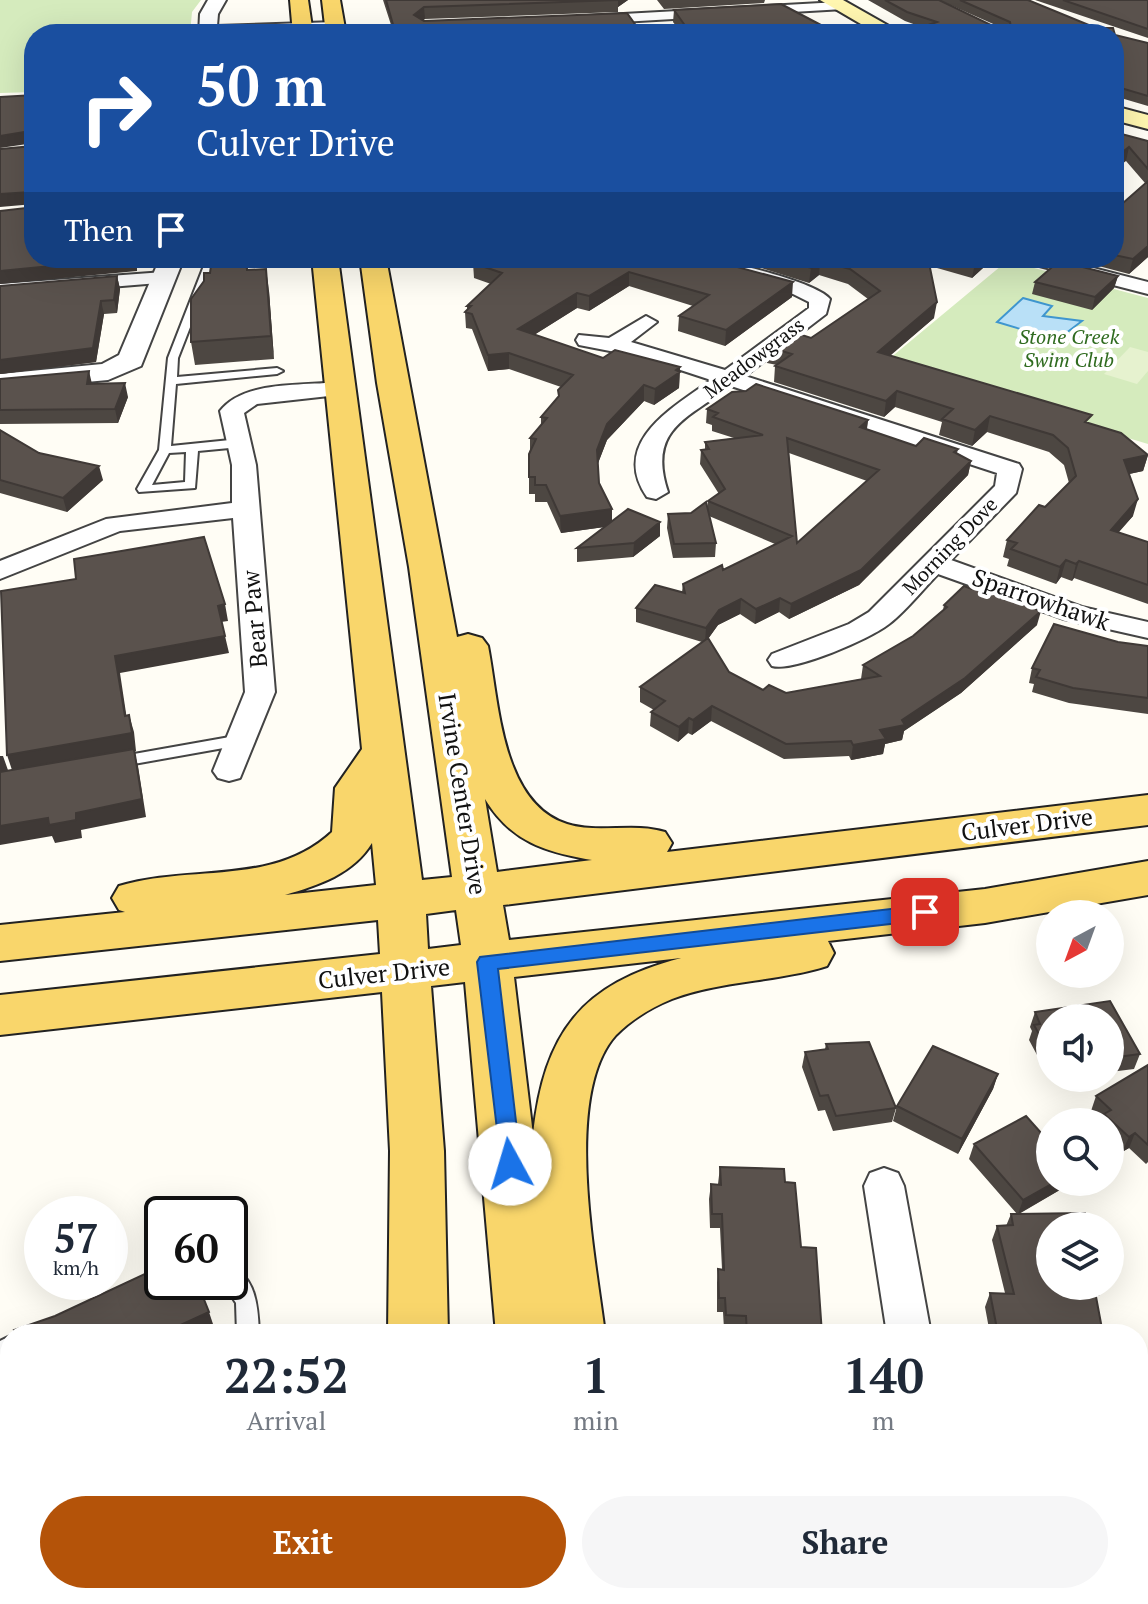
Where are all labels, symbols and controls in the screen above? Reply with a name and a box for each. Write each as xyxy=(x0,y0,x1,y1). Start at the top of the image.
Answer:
text: 50 m xyxy=(196,48,326,122)
icon: right xyxy=(64,56,168,160)
text: Culver Drive xyxy=(196,119,395,166)
icon: arrive xyxy=(149,208,193,252)
text: Then xyxy=(64,210,133,250)
street label: Meadowgrass xyxy=(698,311,809,404)
park label: Stone Creek Swim Club xyxy=(1019,323,1120,373)
street label: Morning Dove xyxy=(896,491,1003,600)
street label: Sparrowhawk xyxy=(968,561,1115,638)
street label: Bear Paw xyxy=(234,568,274,669)
street label: Irvine Center Drive xyxy=(431,691,495,897)
street label: Culver Drive xyxy=(959,800,1095,848)
pin xyxy=(891,878,959,946)
icon: arrive xyxy=(903,890,947,934)
north arrow xyxy=(1036,900,1124,988)
map controls xyxy=(1036,900,1124,1300)
street label: Culver Drive xyxy=(316,950,451,996)
button: sound xyxy=(1036,1004,1124,1092)
button: search xyxy=(1036,1108,1124,1196)
position arrow xyxy=(468,1122,552,1206)
speed limit sign: 60 xyxy=(144,1196,248,1300)
text: 57 xyxy=(53,1211,99,1264)
button: layers xyxy=(1036,1212,1124,1300)
text: km/h xyxy=(53,1254,99,1281)
text: 22:52 xyxy=(224,1343,349,1407)
text: 1 xyxy=(582,1343,609,1407)
text: 140 xyxy=(843,1343,924,1407)
text: Arrival xyxy=(247,1403,326,1437)
text: min xyxy=(573,1403,619,1437)
text: m xyxy=(872,1403,895,1437)
button: Exit xyxy=(40,1496,566,1588)
button: Share xyxy=(582,1496,1108,1588)

